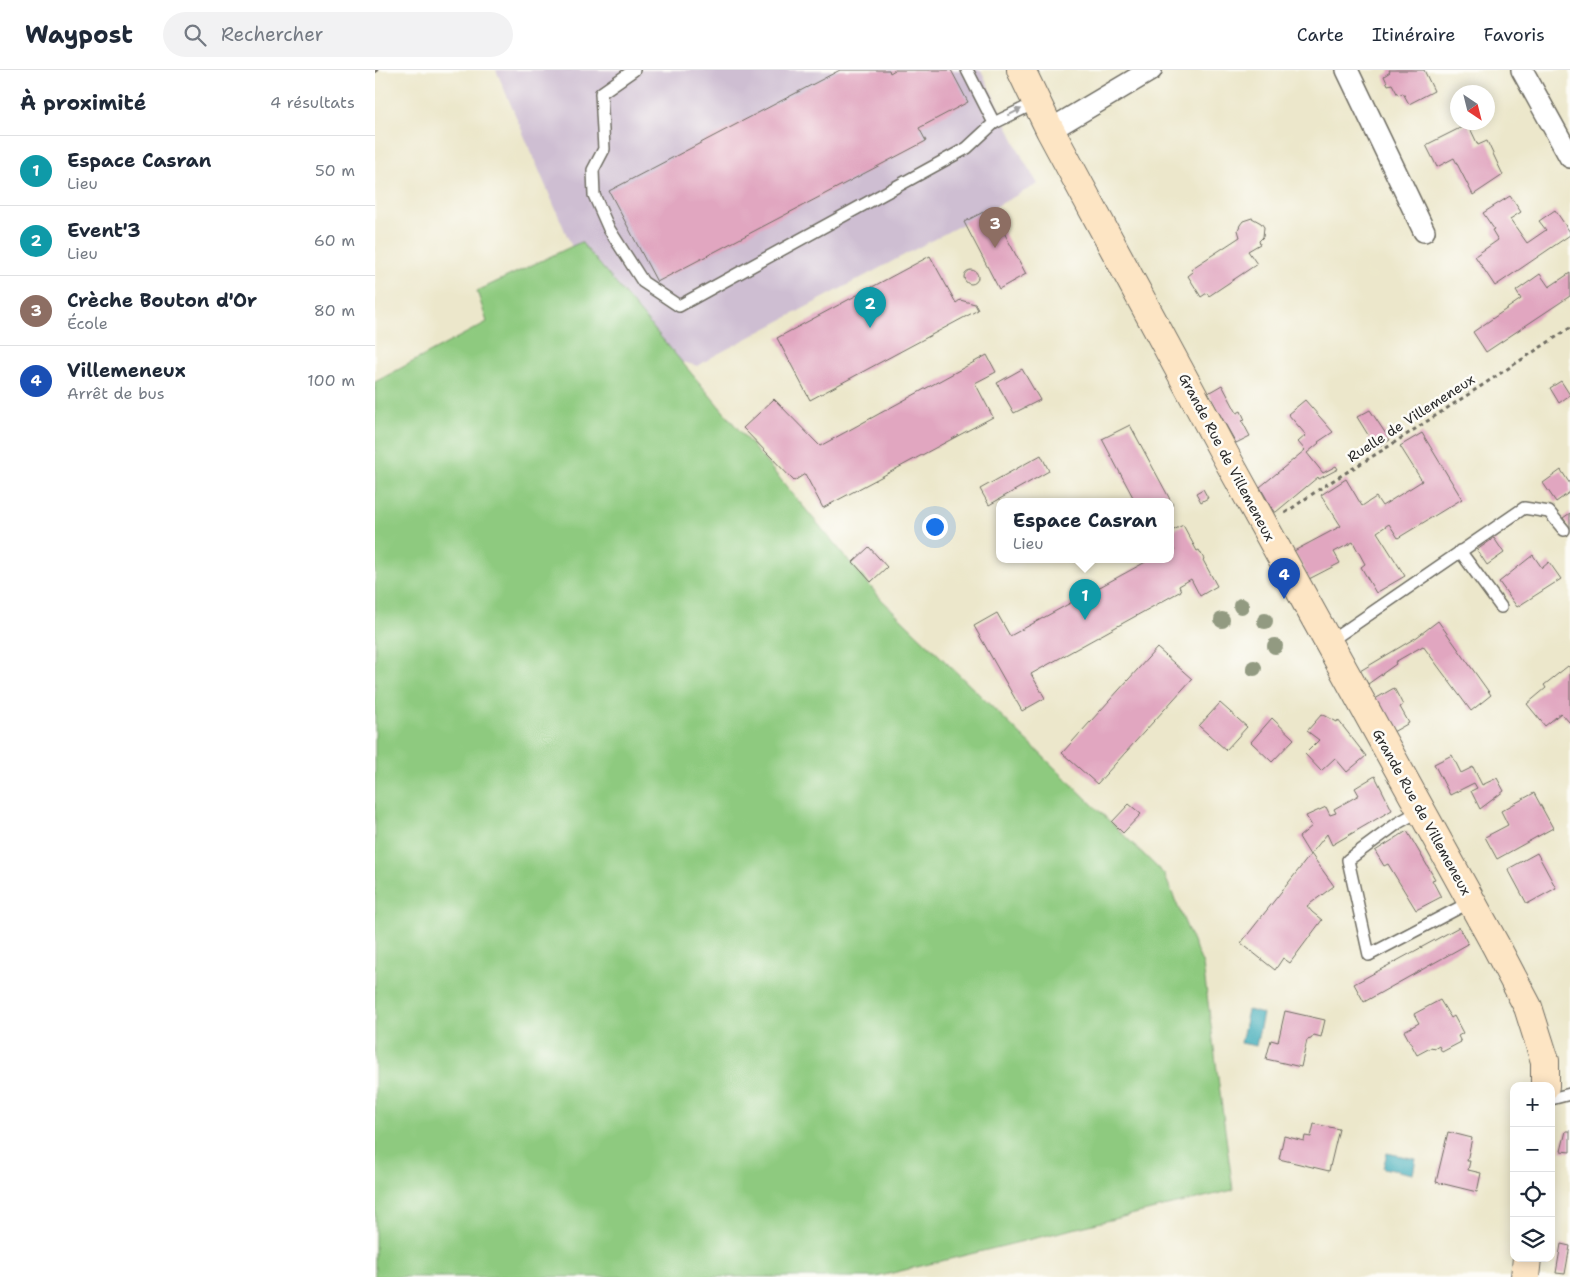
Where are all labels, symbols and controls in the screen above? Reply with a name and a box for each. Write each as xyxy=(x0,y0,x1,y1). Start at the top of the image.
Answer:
search box xyxy=(163,12,513,57)
text: Waypost xyxy=(25,19,133,51)
icon: search xyxy=(181,21,209,49)
text: Rechercher xyxy=(221,22,323,47)
text: Carte xyxy=(1297,23,1344,47)
text: Itinéraire xyxy=(1372,23,1456,47)
text: Favoris xyxy=(1484,23,1545,47)
north arrow xyxy=(1450,85,1495,130)
text: À proximité xyxy=(20,89,146,117)
text: 4 résultats xyxy=(270,92,355,113)
one-way arrow xyxy=(1008,108,1022,116)
text: Espace Casran xyxy=(67,148,211,173)
text: 1 xyxy=(32,160,40,181)
text: 50 m xyxy=(315,160,355,181)
text: Lieu xyxy=(67,173,98,194)
pin: 3 xyxy=(979,207,1011,248)
text: Event'3 xyxy=(67,218,141,243)
text: 2 xyxy=(30,230,42,251)
text: 60 m xyxy=(314,230,355,251)
text: Lieu xyxy=(67,243,98,264)
pin: 2 xyxy=(854,287,886,328)
text: Crèche Bouton d'Or xyxy=(67,288,257,313)
text: 3 xyxy=(30,300,42,321)
text: 80 m xyxy=(314,300,355,321)
text: École xyxy=(67,313,108,334)
text: Villemeneux xyxy=(67,358,186,383)
text: 4 xyxy=(30,370,42,391)
text: 100 m xyxy=(307,370,355,391)
street label: Grande Rue de Villemeneux xyxy=(1175,370,1279,544)
street label: Ruelle de Villemeneux xyxy=(1344,370,1478,466)
text: Arrêt de bus xyxy=(67,383,165,404)
popup xyxy=(996,498,1174,563)
text: Espace Casran xyxy=(1013,508,1157,533)
your location xyxy=(922,514,948,540)
text: Lieu xyxy=(1013,533,1044,554)
pin: 4 xyxy=(1268,558,1300,599)
pin: 1 xyxy=(1069,579,1101,620)
street label: Grande Rue de Villemeneux xyxy=(1369,726,1475,898)
map controls xyxy=(1510,1082,1555,1262)
button: + xyxy=(1510,1082,1555,1127)
button: − xyxy=(1510,1127,1555,1172)
button: locate xyxy=(1510,1172,1555,1217)
button: layers xyxy=(1510,1217,1555,1262)

